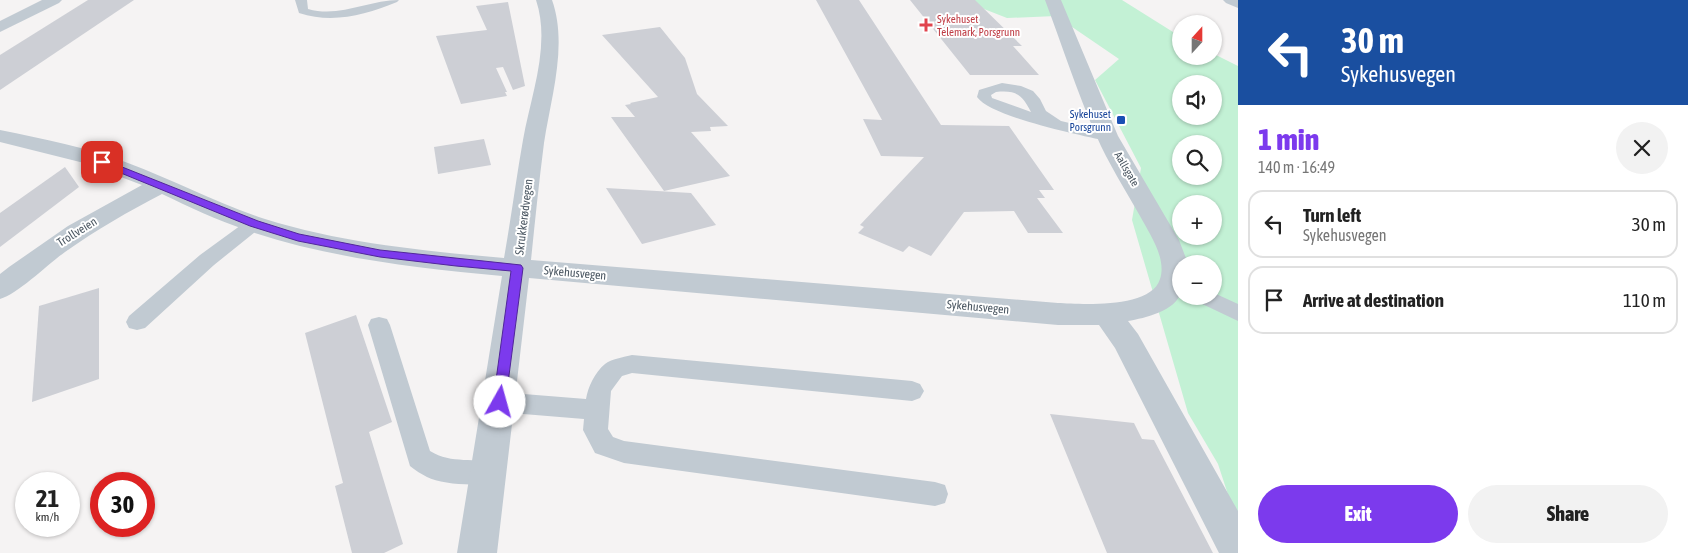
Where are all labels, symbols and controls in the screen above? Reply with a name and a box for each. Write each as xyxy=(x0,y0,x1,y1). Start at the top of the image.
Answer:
place label: Sykehuset Telemark, Porsgrunn xyxy=(937,13,1020,38)
north arrow xyxy=(1172,15,1222,65)
map controls xyxy=(1172,15,1222,305)
marker: Sykehuset Telemark, Porsgrunn xyxy=(919,18,933,32)
icon: left xyxy=(1258,20,1323,85)
text: 30 m xyxy=(1341,20,1404,60)
text: Sykehusvegen xyxy=(1341,61,1456,87)
button: sound xyxy=(1172,75,1222,125)
place label: Sykehuset Porsgrunn xyxy=(1069,108,1111,133)
marker: Sykehuset Porsgrunn xyxy=(1115,114,1127,126)
text: 1 min xyxy=(1258,122,1319,156)
button: close xyxy=(1616,122,1668,174)
button: search xyxy=(1172,135,1222,185)
pin xyxy=(81,141,123,183)
icon: arrive xyxy=(88,148,116,176)
street label: Aallsgate xyxy=(1112,150,1142,188)
text: 140 m · 16:49 xyxy=(1258,158,1335,176)
street label: Skrukkerødvegen xyxy=(512,178,536,256)
button: + xyxy=(1172,195,1222,245)
text: Turn left xyxy=(1303,204,1361,226)
icon: left xyxy=(1260,210,1288,238)
text: 30 m xyxy=(1632,213,1666,235)
street label: Trollveien xyxy=(55,214,99,250)
text: Sykehusvegen xyxy=(1303,226,1387,244)
button: − xyxy=(1172,255,1222,305)
street label: Sykehusvegen xyxy=(543,263,607,283)
icon: arrive xyxy=(1260,286,1288,314)
text: Arrive at destination xyxy=(1303,289,1444,311)
text: 110 m xyxy=(1623,289,1666,311)
street label: Sykehusvegen xyxy=(946,297,1010,317)
position arrow xyxy=(473,375,525,427)
speed limit sign: 30 xyxy=(90,472,155,537)
text: 21 xyxy=(36,484,59,512)
button: Exit xyxy=(1258,485,1458,543)
button: Share xyxy=(1468,485,1668,543)
text: km/h xyxy=(36,510,59,524)

